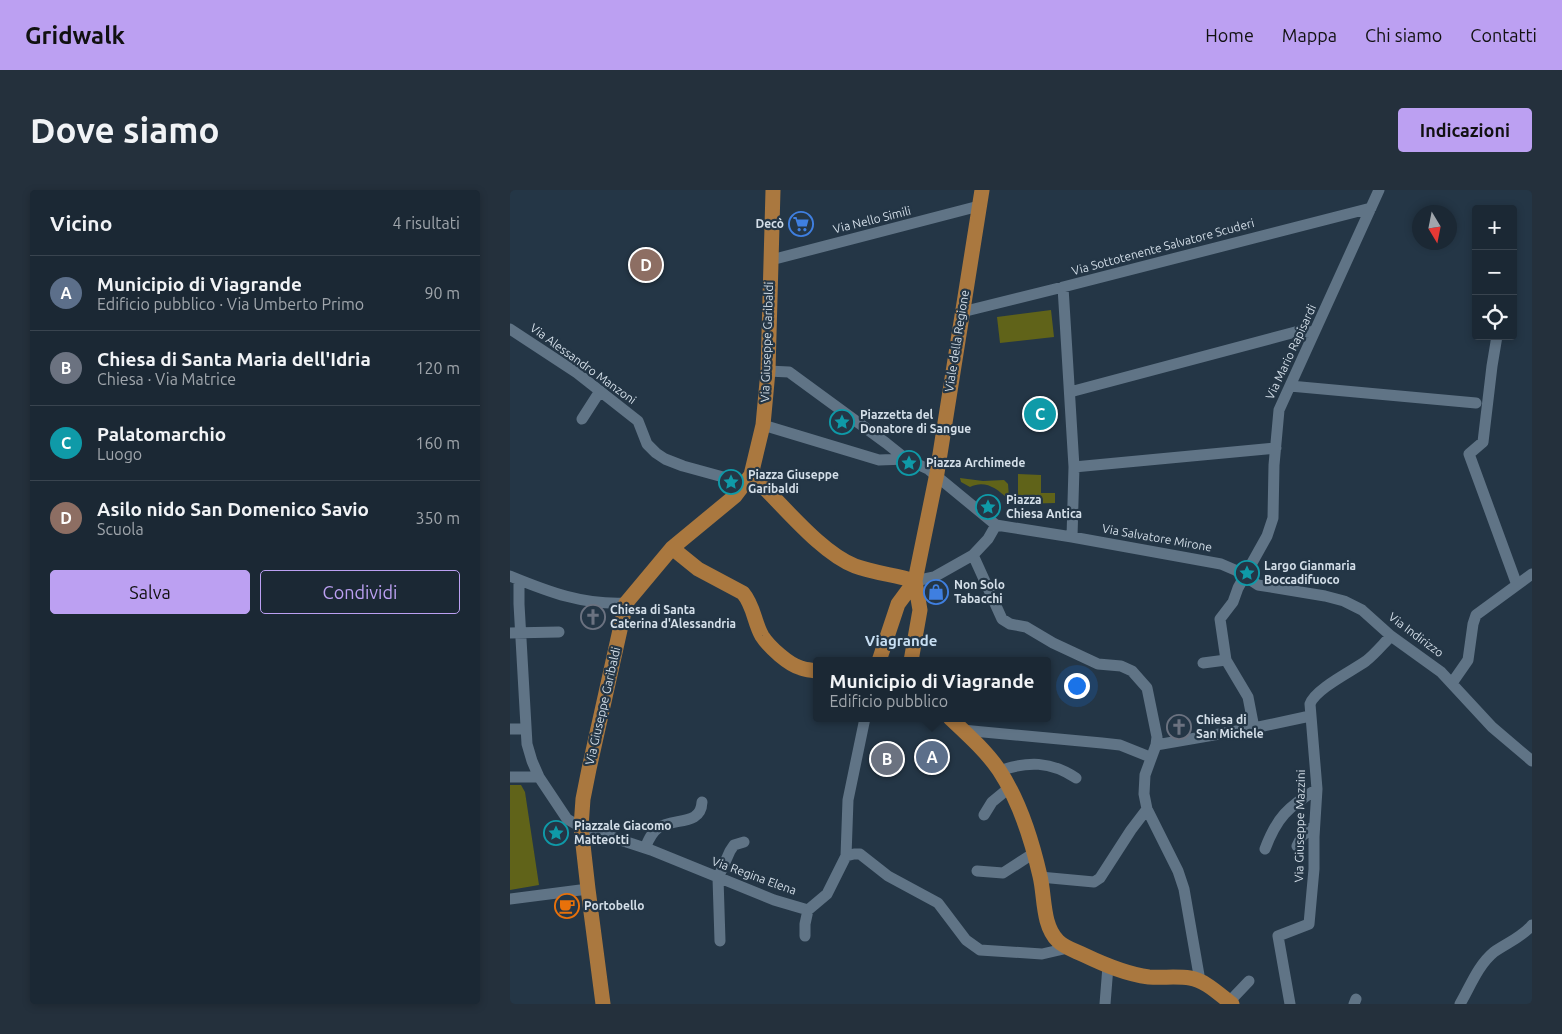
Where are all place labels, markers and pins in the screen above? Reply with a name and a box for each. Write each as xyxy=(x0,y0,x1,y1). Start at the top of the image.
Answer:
supermarket icon: Decò xyxy=(788,211,814,237)
place label: Decò xyxy=(755,217,784,230)
pin: D xyxy=(630,246,662,284)
pin: C xyxy=(1024,395,1056,433)
place label: Piazzetta del Donatore di Sangue xyxy=(860,408,971,435)
place icon: Piazzetta del Donatore di Sangue xyxy=(829,409,855,435)
place icon: Piazza Archimede xyxy=(896,450,922,476)
place label: Piazza Archimede xyxy=(926,456,1025,469)
place label: Piazza Giuseppe Garibaldi xyxy=(748,468,839,495)
place icon: Piazza Giuseppe Garibaldi xyxy=(718,469,744,495)
place label: Piazza Chiesa Antica xyxy=(1006,493,1082,520)
place icon: Piazza Chiesa Antica xyxy=(975,494,1001,520)
place label: Largo Gianmaria Boccadifuoco xyxy=(1264,559,1356,586)
place icon: Largo Gianmaria Boccadifuoco xyxy=(1234,560,1260,586)
place label: Non Solo Tabacchi xyxy=(954,578,1005,605)
shop icon: Non Solo Tabacchi xyxy=(923,579,949,605)
place label: Chiesa di Santa Caterina d'Alessandria xyxy=(610,603,736,630)
church icon: Chiesa di Santa Caterina d'Alessandria xyxy=(580,604,606,630)
place label: Chiesa di San Michele xyxy=(1196,713,1264,740)
church icon: Chiesa di San Michele xyxy=(1166,714,1192,740)
pin: A xyxy=(916,738,948,776)
pin: B xyxy=(871,740,903,778)
place label: Piazzale Giacomo Matteotti xyxy=(574,819,672,846)
place icon: Piazzale Giacomo Matteotti xyxy=(543,820,569,846)
cafe icon: Portobello xyxy=(554,893,580,919)
place label: Portobello xyxy=(584,899,644,912)

